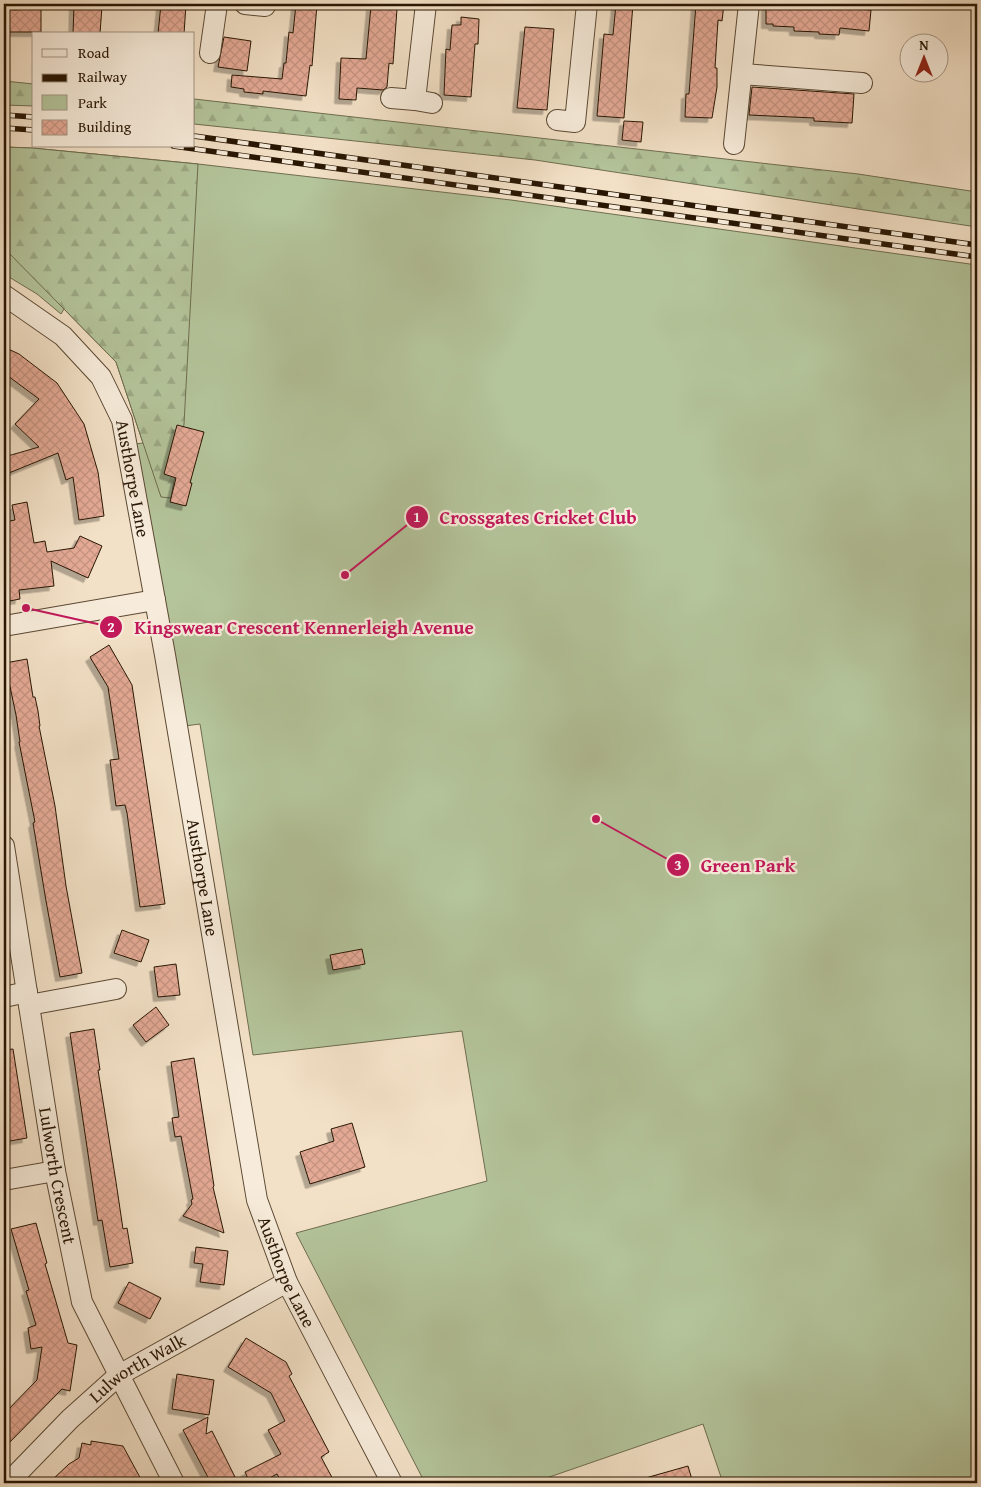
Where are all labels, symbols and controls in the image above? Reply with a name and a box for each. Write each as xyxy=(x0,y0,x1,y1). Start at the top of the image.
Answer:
legend xyxy=(32,32,195,148)
north arrow xyxy=(898,32,948,82)
text: N xyxy=(919,35,929,55)
text: Road xyxy=(78,42,109,63)
text: Railway xyxy=(78,66,128,87)
text: Park xyxy=(78,92,107,113)
text: Building xyxy=(78,116,132,137)
street label: Austhorpe Lane xyxy=(109,417,157,539)
callout: Crossgates Cricket Club xyxy=(404,500,646,534)
text: Crossgates Cricket Club xyxy=(439,503,637,531)
text: 1 xyxy=(413,506,421,527)
callout: Kingswear Crescent Kennerleigh Avenue xyxy=(99,610,484,644)
text: Kingswear Crescent Kennerleigh Avenue xyxy=(134,613,474,641)
text: 2 xyxy=(107,616,115,637)
street label: Austhorpe Lane xyxy=(180,816,226,938)
callout: Green Park xyxy=(666,848,805,882)
text: Green Park xyxy=(701,851,795,879)
text: 3 xyxy=(674,854,682,875)
street label: Lulworth Crescent xyxy=(32,1105,84,1247)
street label: Austhorpe Lane xyxy=(251,1212,323,1332)
street label: Lulworth Walk xyxy=(83,1326,191,1409)

